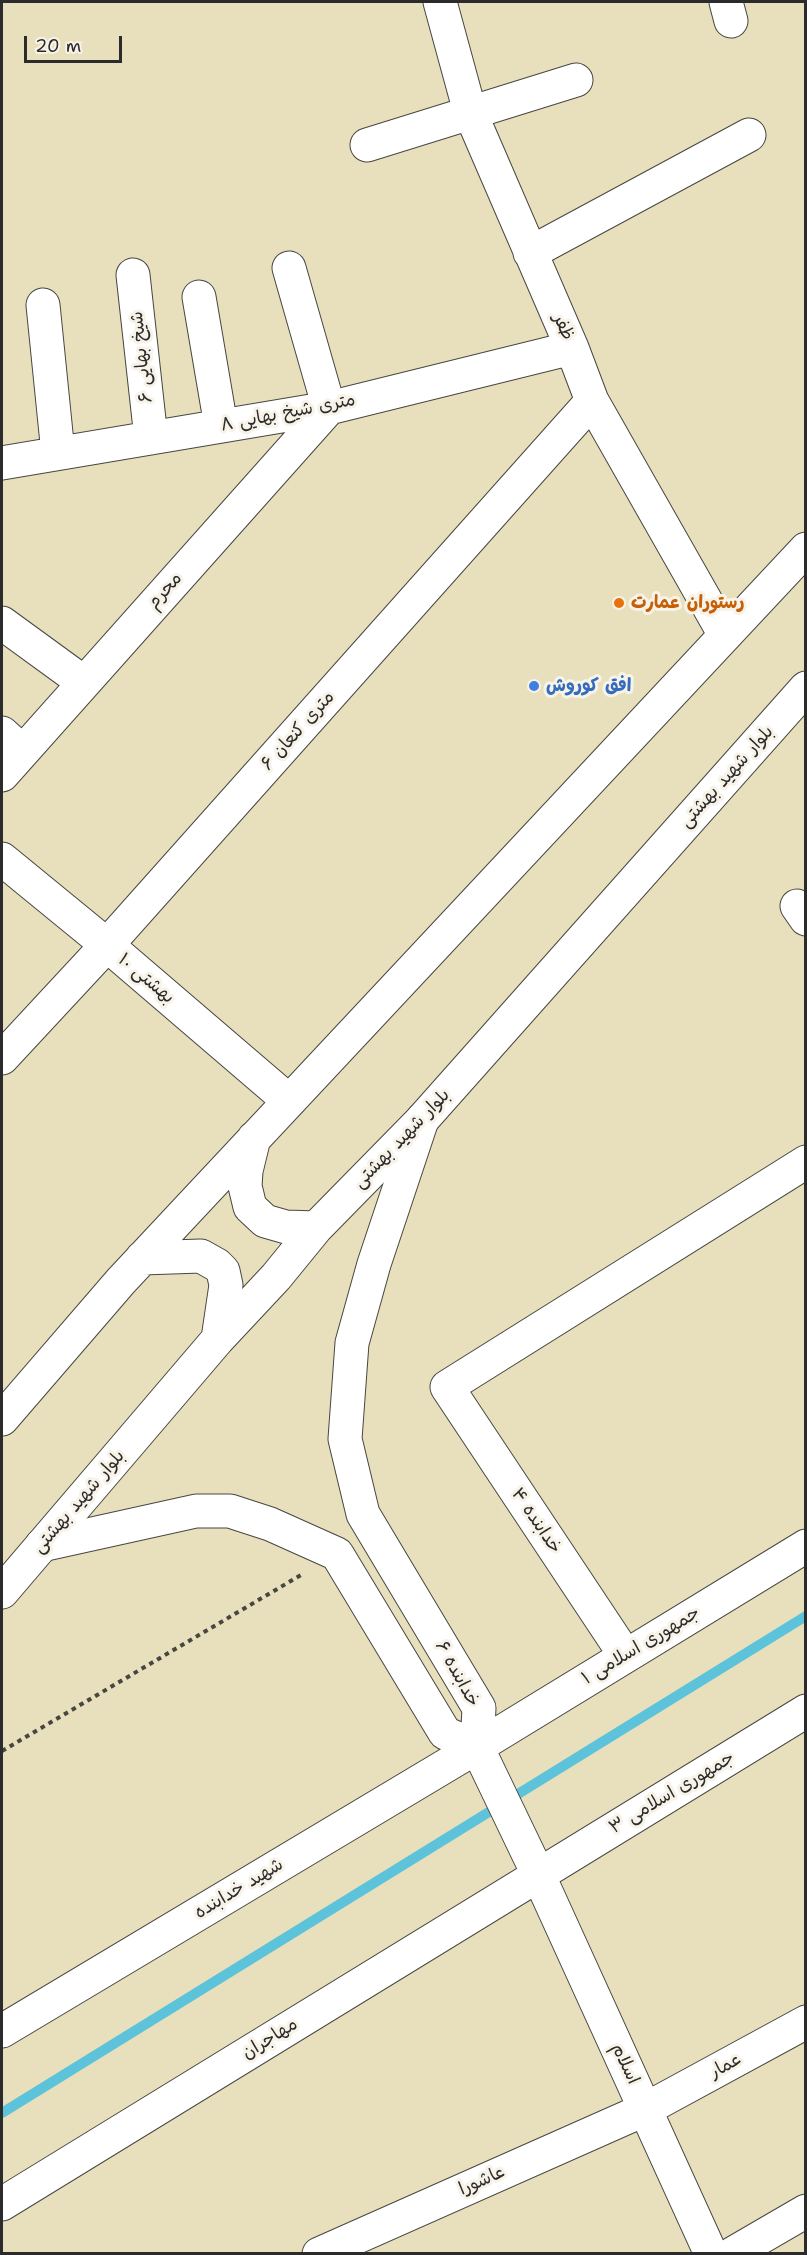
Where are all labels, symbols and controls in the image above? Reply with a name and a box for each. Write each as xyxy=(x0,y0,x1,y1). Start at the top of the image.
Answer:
scale bar xyxy=(27,24,124,62)
text: 20 m xyxy=(35,34,81,58)
street label: شیخ بهایی ۶ xyxy=(126,310,158,404)
street label: ظفر xyxy=(548,310,578,344)
street label: ۸ متری شیخ بهایی xyxy=(219,389,357,437)
street label: محرم xyxy=(143,568,187,614)
place label: رستوران عمارت xyxy=(631,592,744,614)
marker: رستوران عمارت xyxy=(612,596,626,610)
place label: افق کوروش xyxy=(546,675,631,697)
marker: افق کوروش xyxy=(527,679,541,693)
street label: ۶ متری کنعان xyxy=(257,687,339,775)
street label: بلوار شهید بهشتی xyxy=(676,722,778,832)
street label: بهشتی ۱۰ xyxy=(113,949,179,1009)
street label: بلوار شهید بهشتی xyxy=(349,1085,455,1193)
street label: بلوار شهید بهشتی xyxy=(28,1446,130,1558)
street label: خدابنده ۴ xyxy=(506,1484,566,1558)
street label: جمهوری اسلامی ۱ xyxy=(578,1602,704,1690)
street label: خدابنده ۶ xyxy=(430,1637,484,1711)
street label: جمهوری اسلامی ۳ xyxy=(605,1747,739,1839)
street label: شهید خدابنده xyxy=(191,1854,287,1924)
street label: مهاجران xyxy=(238,2014,302,2064)
street label: اسلام xyxy=(606,2040,644,2088)
street label: عمار xyxy=(706,2048,746,2084)
street label: عاشورا xyxy=(456,2161,508,2201)

